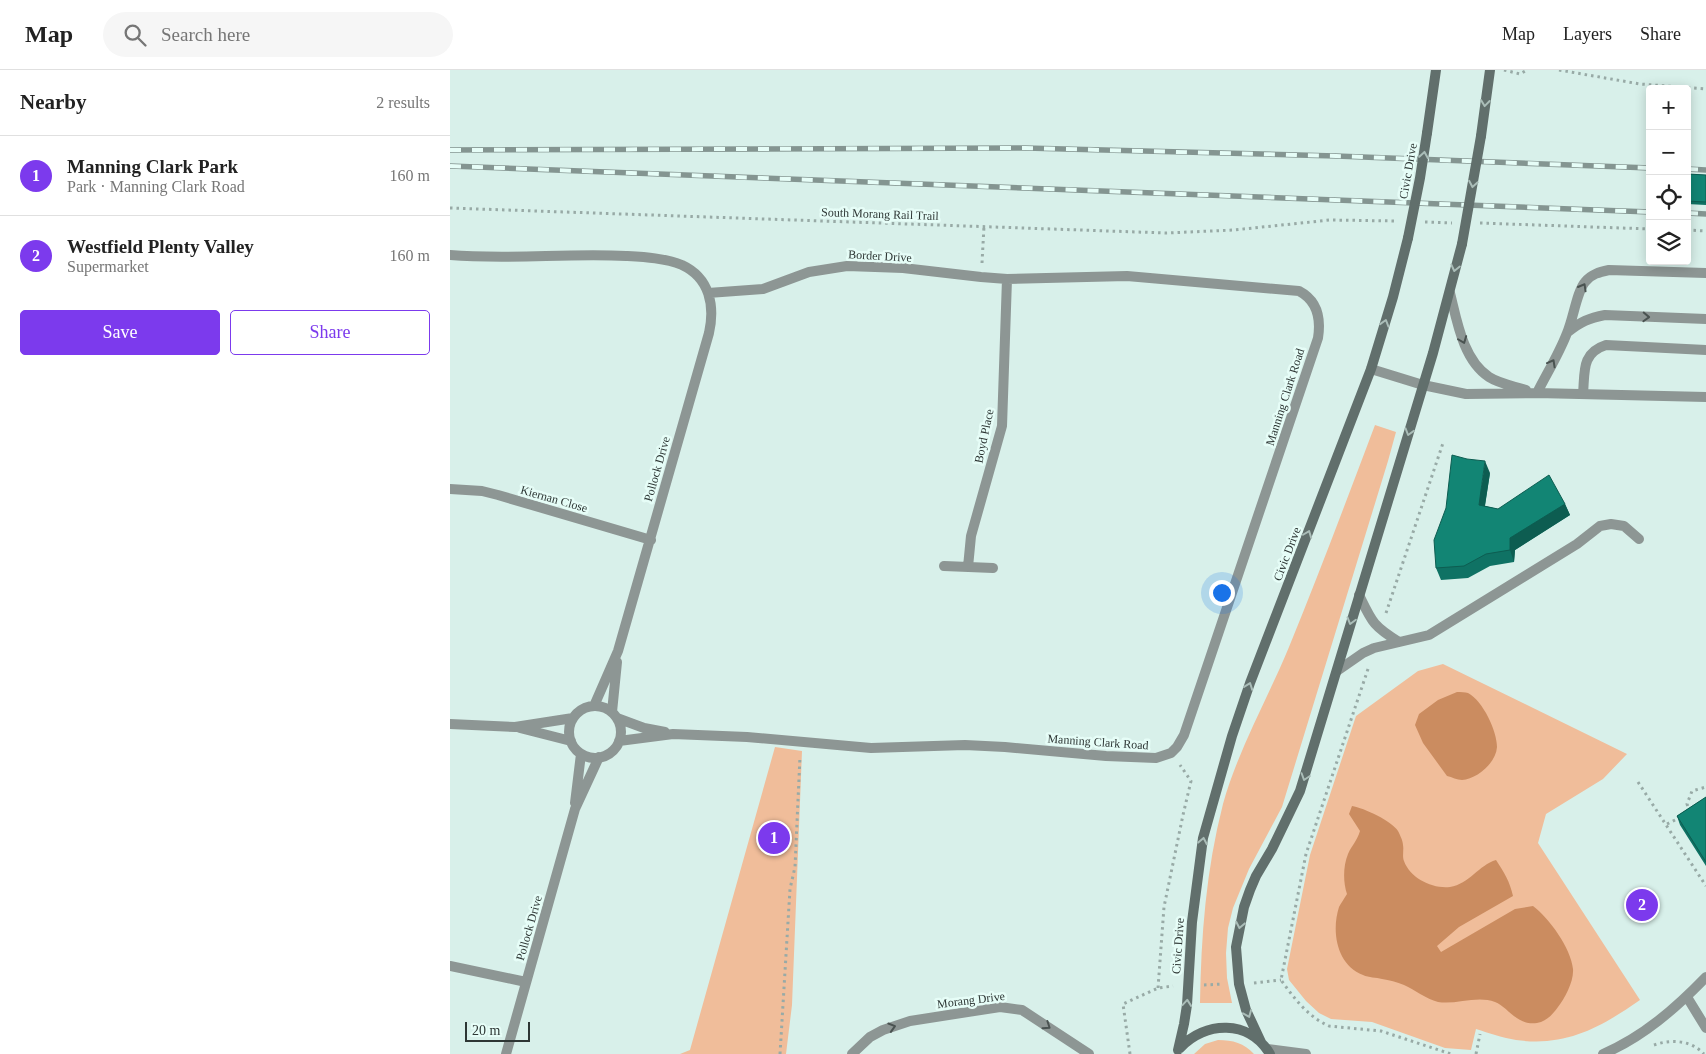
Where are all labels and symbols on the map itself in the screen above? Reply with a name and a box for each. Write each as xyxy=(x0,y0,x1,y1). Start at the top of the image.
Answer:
one-way arrow xyxy=(1481,99,1491,107)
street label: Civic Drive xyxy=(1396,142,1420,200)
one-way arrow xyxy=(1418,151,1428,160)
one-way arrow xyxy=(1468,180,1478,188)
street label: South Morang Rail Trail xyxy=(821,205,940,223)
street label: Border Drive xyxy=(848,247,912,265)
one-way arrow xyxy=(1451,264,1461,272)
one-way arrow xyxy=(1577,284,1587,293)
one-way arrow xyxy=(1642,311,1650,322)
one-way arrow xyxy=(1379,319,1389,327)
one-way arrow xyxy=(1457,335,1467,344)
street label: Manning Clark Road xyxy=(1263,347,1307,447)
one-way arrow xyxy=(1546,359,1556,368)
street label: Boyd Place xyxy=(971,408,997,464)
one-way arrow xyxy=(1404,427,1414,436)
street label: Pollock Drive xyxy=(641,435,673,503)
street label: Kiernan Close xyxy=(519,483,589,515)
street label: Civic Drive xyxy=(1270,525,1304,583)
one-way arrow xyxy=(1302,530,1312,539)
your location xyxy=(1209,580,1235,606)
one-way arrow xyxy=(1347,616,1357,625)
one-way arrow xyxy=(1243,682,1253,690)
street label: Manning Clark Road xyxy=(1047,731,1149,753)
one-way arrow xyxy=(1300,772,1310,780)
pin: 1 xyxy=(758,819,790,857)
one-way arrow xyxy=(1197,837,1207,845)
pin: 2 xyxy=(1626,886,1658,924)
street label: Pollock Drive xyxy=(513,894,545,962)
street label: Civic Drive xyxy=(1169,917,1187,975)
one-way arrow xyxy=(1236,920,1246,929)
street label: Morang Drive xyxy=(936,989,1006,1011)
one-way arrow xyxy=(1181,998,1192,1006)
one-way arrow xyxy=(1242,1009,1253,1018)
scale bar xyxy=(465,1019,530,1042)
one-way arrow xyxy=(1042,1020,1051,1029)
one-way arrow xyxy=(887,1023,895,1033)

